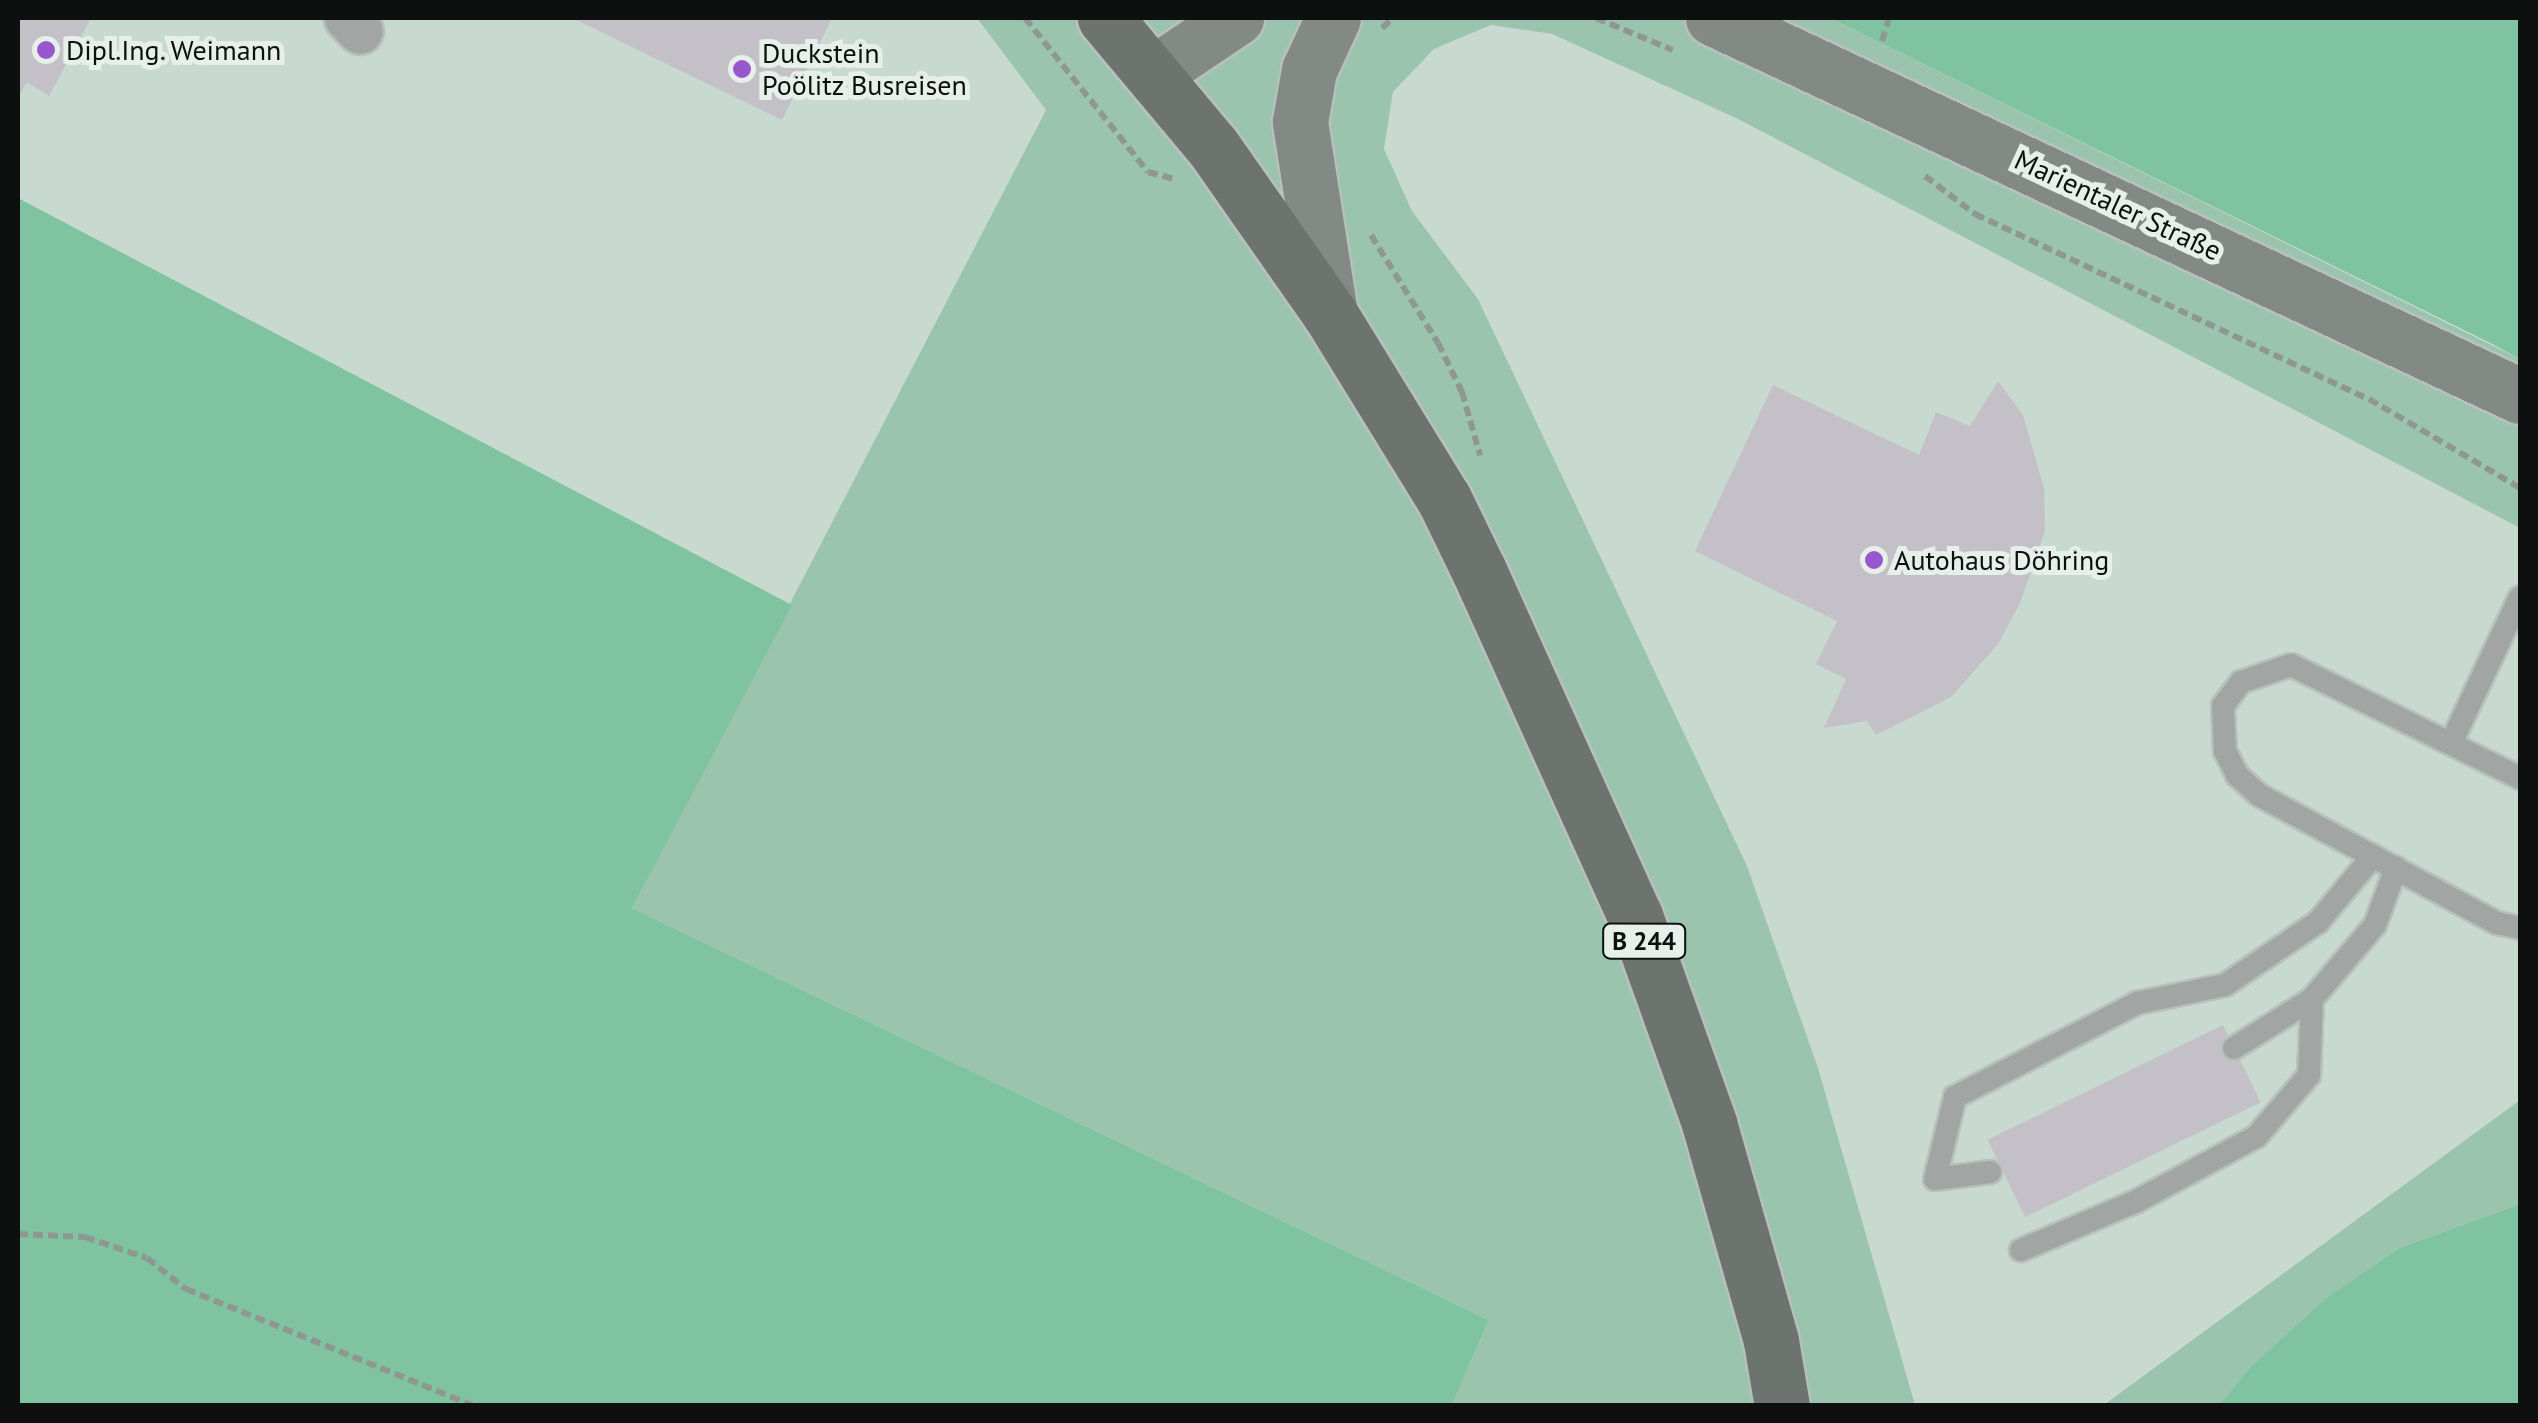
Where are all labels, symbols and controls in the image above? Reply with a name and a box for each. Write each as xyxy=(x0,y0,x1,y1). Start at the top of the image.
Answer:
place label: Dipl.Ing. Weimann xyxy=(66,33,284,67)
place label: Duckstein Poölitz Busreisen xyxy=(762,36,968,102)
marker: Dipl.Ing. Weimann xyxy=(35,39,57,61)
marker: Duckstein Poölitz Busreisen xyxy=(731,58,753,80)
street label: Marientaler Straße xyxy=(2009,142,2227,268)
place label: Autohaus Döhring xyxy=(1894,543,2109,577)
marker: Autohaus Döhring xyxy=(1863,549,1885,571)
road number: B 244 xyxy=(1602,921,1686,961)

